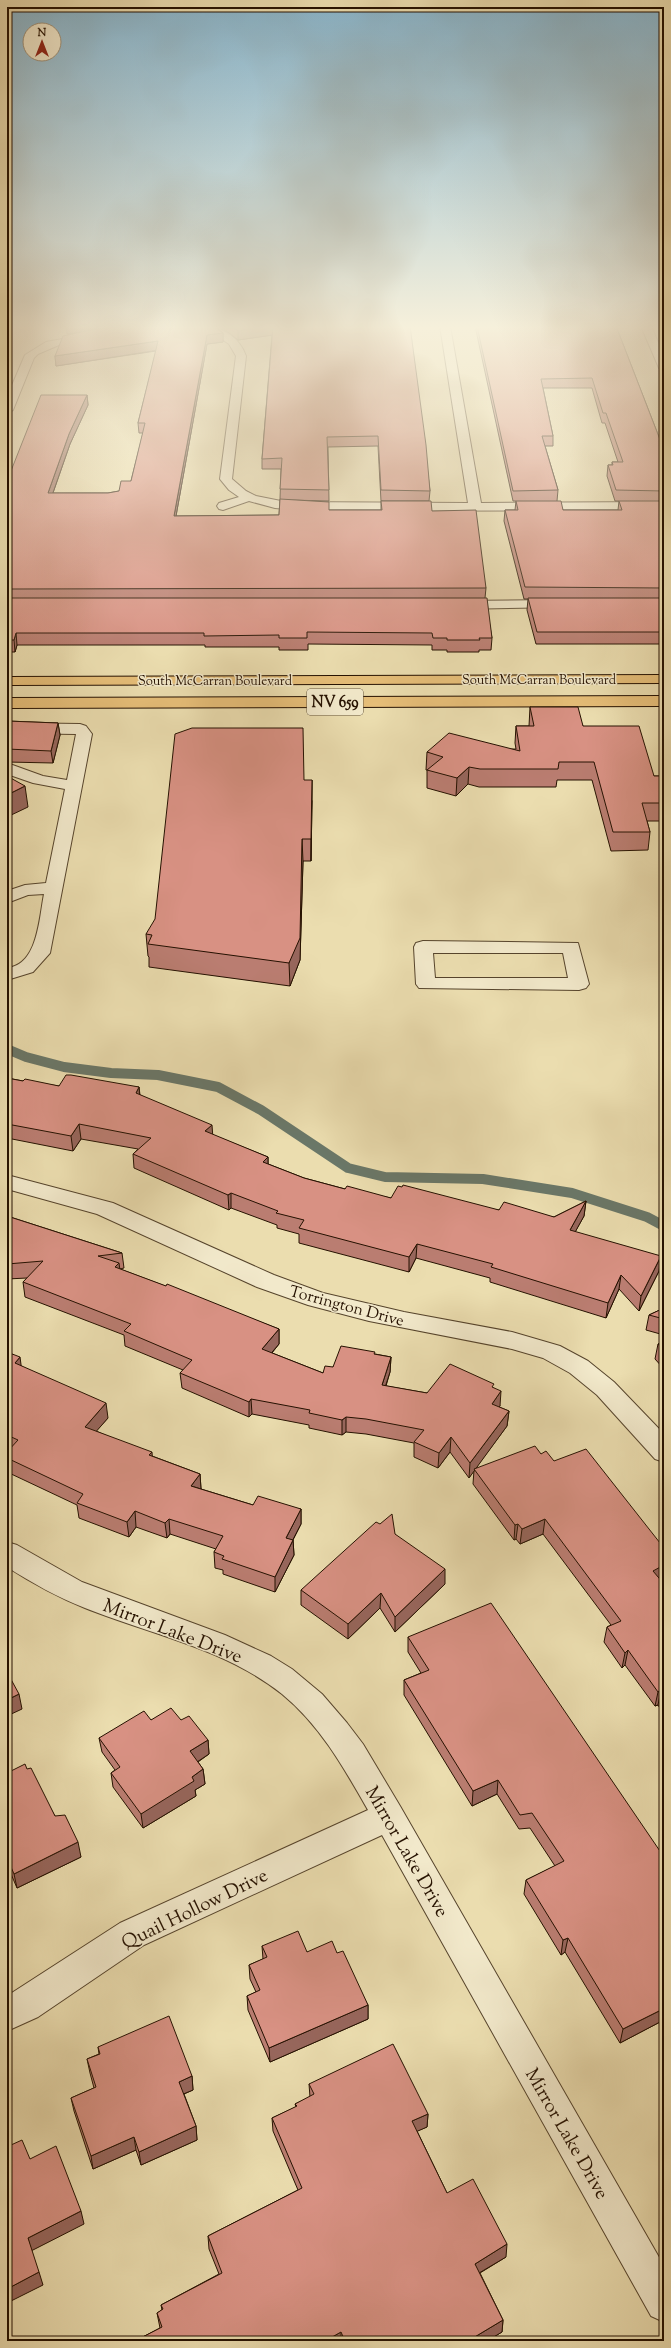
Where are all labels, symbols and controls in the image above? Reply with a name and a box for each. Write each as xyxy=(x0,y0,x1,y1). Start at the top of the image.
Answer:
north arrow xyxy=(22,22,62,62)
text: N xyxy=(37,25,47,41)
street label: South McCarran Boulevard xyxy=(462,672,617,690)
street label: South McCarran Boulevard xyxy=(138,673,293,691)
road number: NV 659 xyxy=(307,689,363,715)
street label: Torrington Drive xyxy=(286,1281,406,1334)
street label: Mirror Lake Drive xyxy=(98,1593,246,1671)
street label: Mirror Lake Drive xyxy=(357,1782,454,1923)
street label: Quail Hollow Drive xyxy=(117,1863,273,1957)
street label: Mirror Lake Drive xyxy=(517,2064,614,2205)

